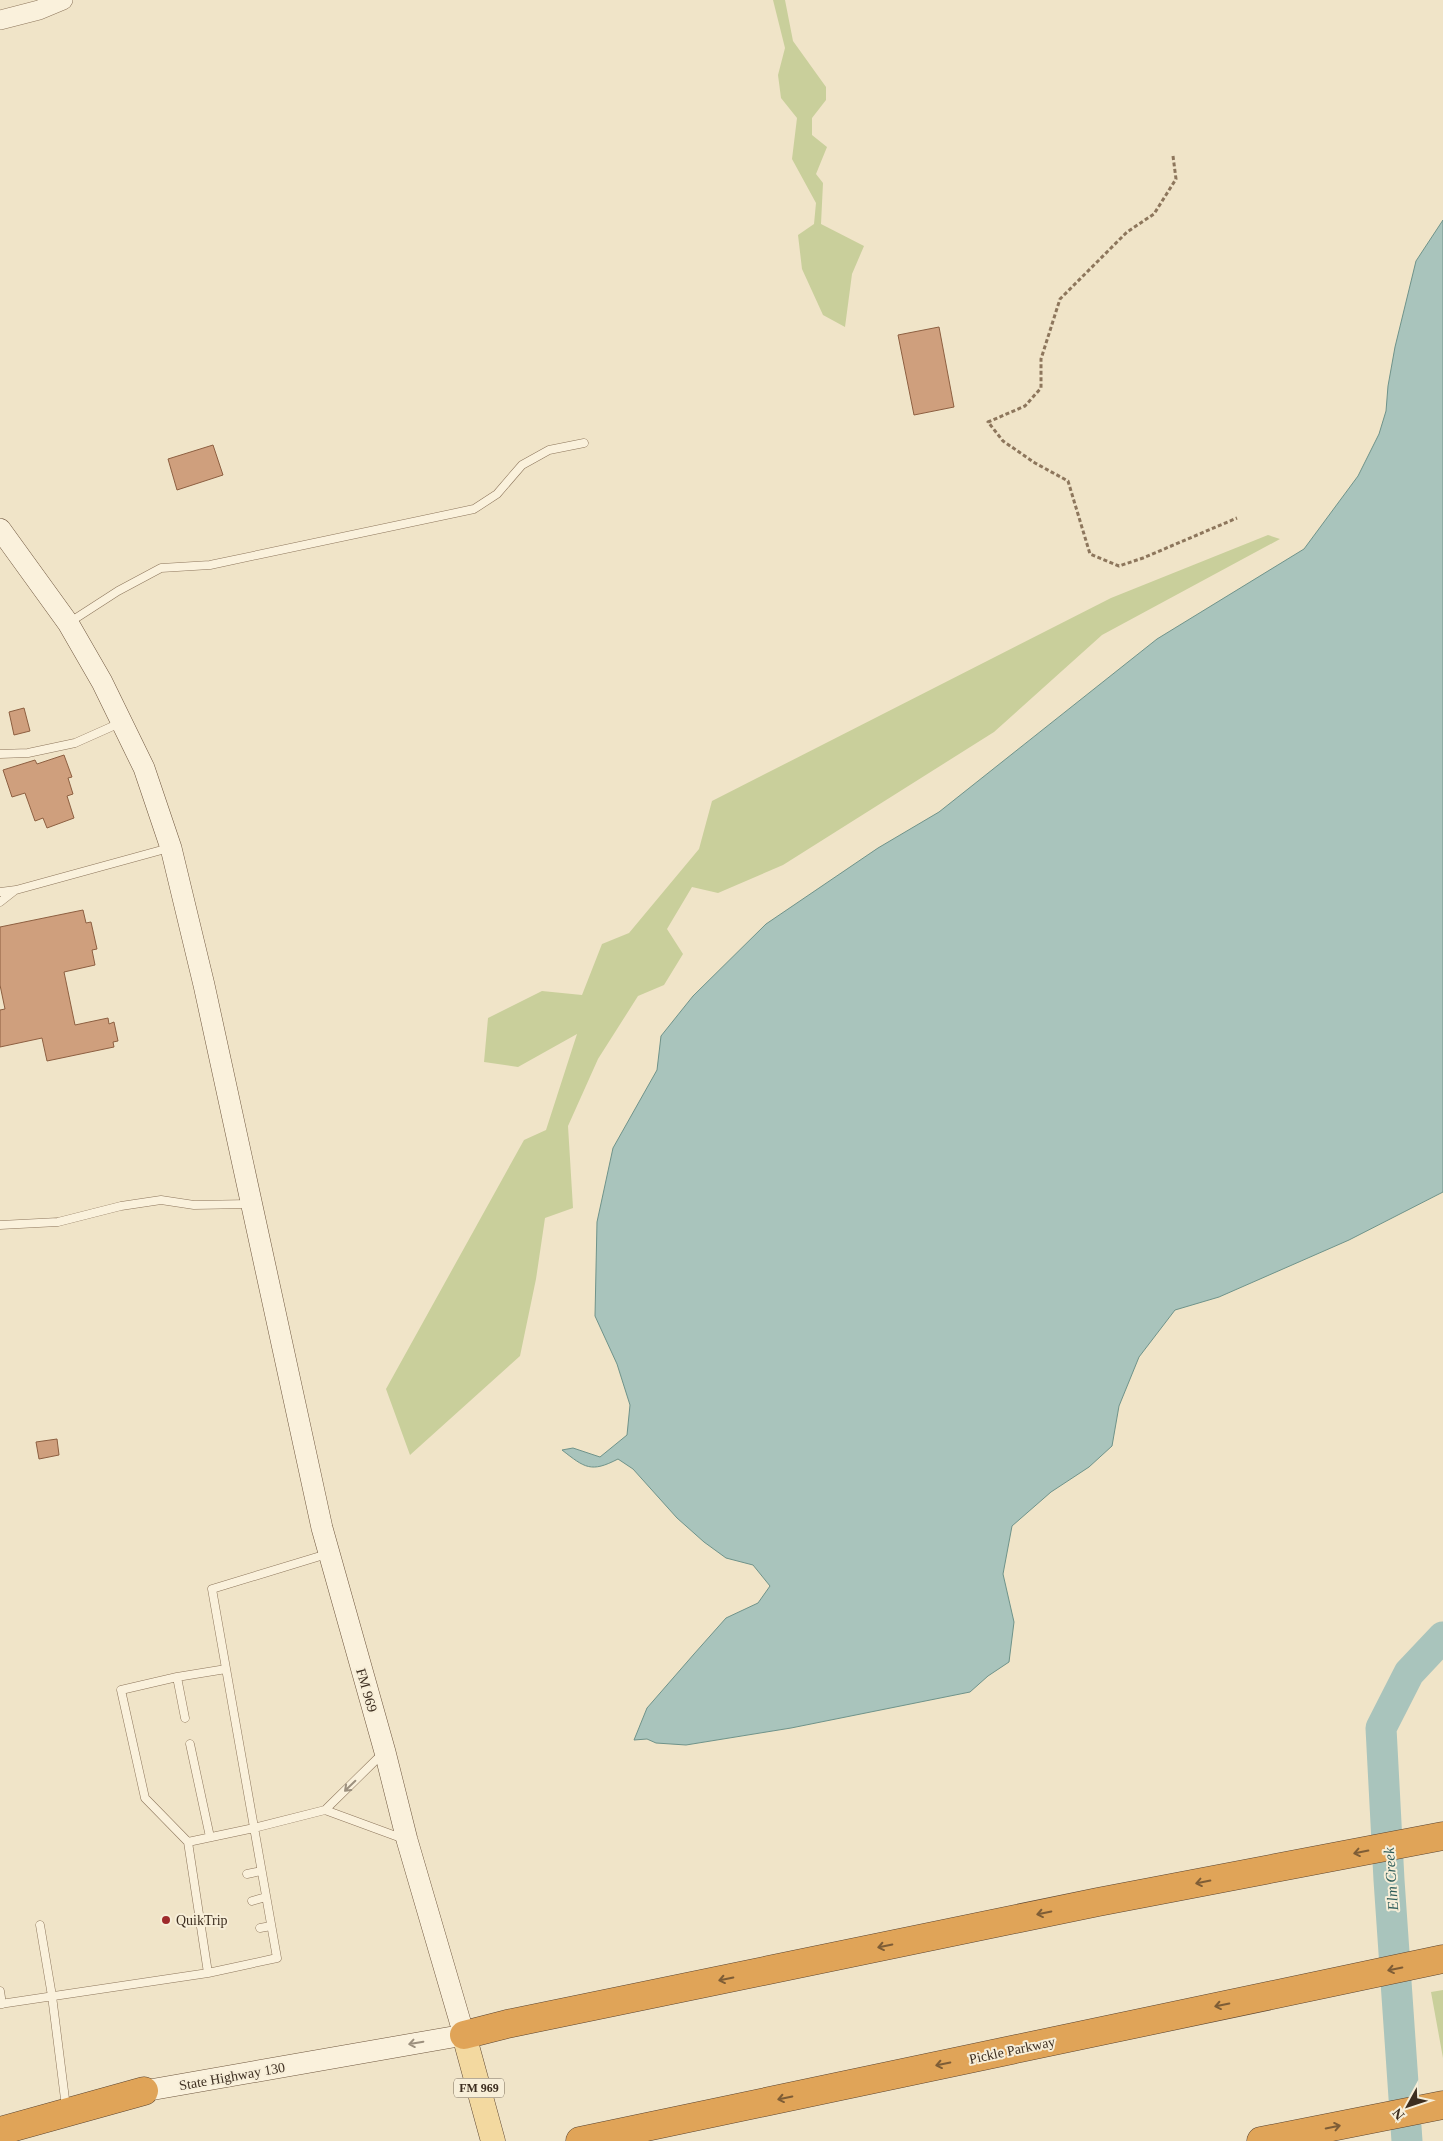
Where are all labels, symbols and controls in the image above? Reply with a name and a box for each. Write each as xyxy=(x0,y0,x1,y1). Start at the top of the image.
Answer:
street label: FM 969 xyxy=(353,1667,380,1714)
one-way arrow xyxy=(343,1780,356,1792)
water label: Elm Creek xyxy=(1381,1847,1401,1912)
one-way arrow xyxy=(1353,1848,1369,1857)
one-way arrow xyxy=(1196,1878,1212,1888)
one-way arrow xyxy=(1036,1909,1052,1919)
place label: QuikTrip xyxy=(176,1913,228,1928)
marker: QuikTrip xyxy=(160,1914,172,1926)
one-way arrow xyxy=(877,1942,893,1951)
one-way arrow xyxy=(1388,1965,1404,1974)
one-way arrow xyxy=(718,1975,734,1984)
one-way arrow xyxy=(1215,2001,1231,2010)
street label: Pickle Parkway xyxy=(968,2034,1056,2067)
one-way arrow xyxy=(409,2039,425,2049)
street label: State Highway 130 xyxy=(178,2060,286,2093)
one-way arrow xyxy=(936,2060,952,2069)
road number: FM 969 xyxy=(454,2078,504,2098)
north arrow xyxy=(1383,2081,1433,2131)
one-way arrow xyxy=(777,2094,793,2103)
text: N xyxy=(1389,2105,1407,2123)
one-way arrow xyxy=(1324,2121,1340,2131)

